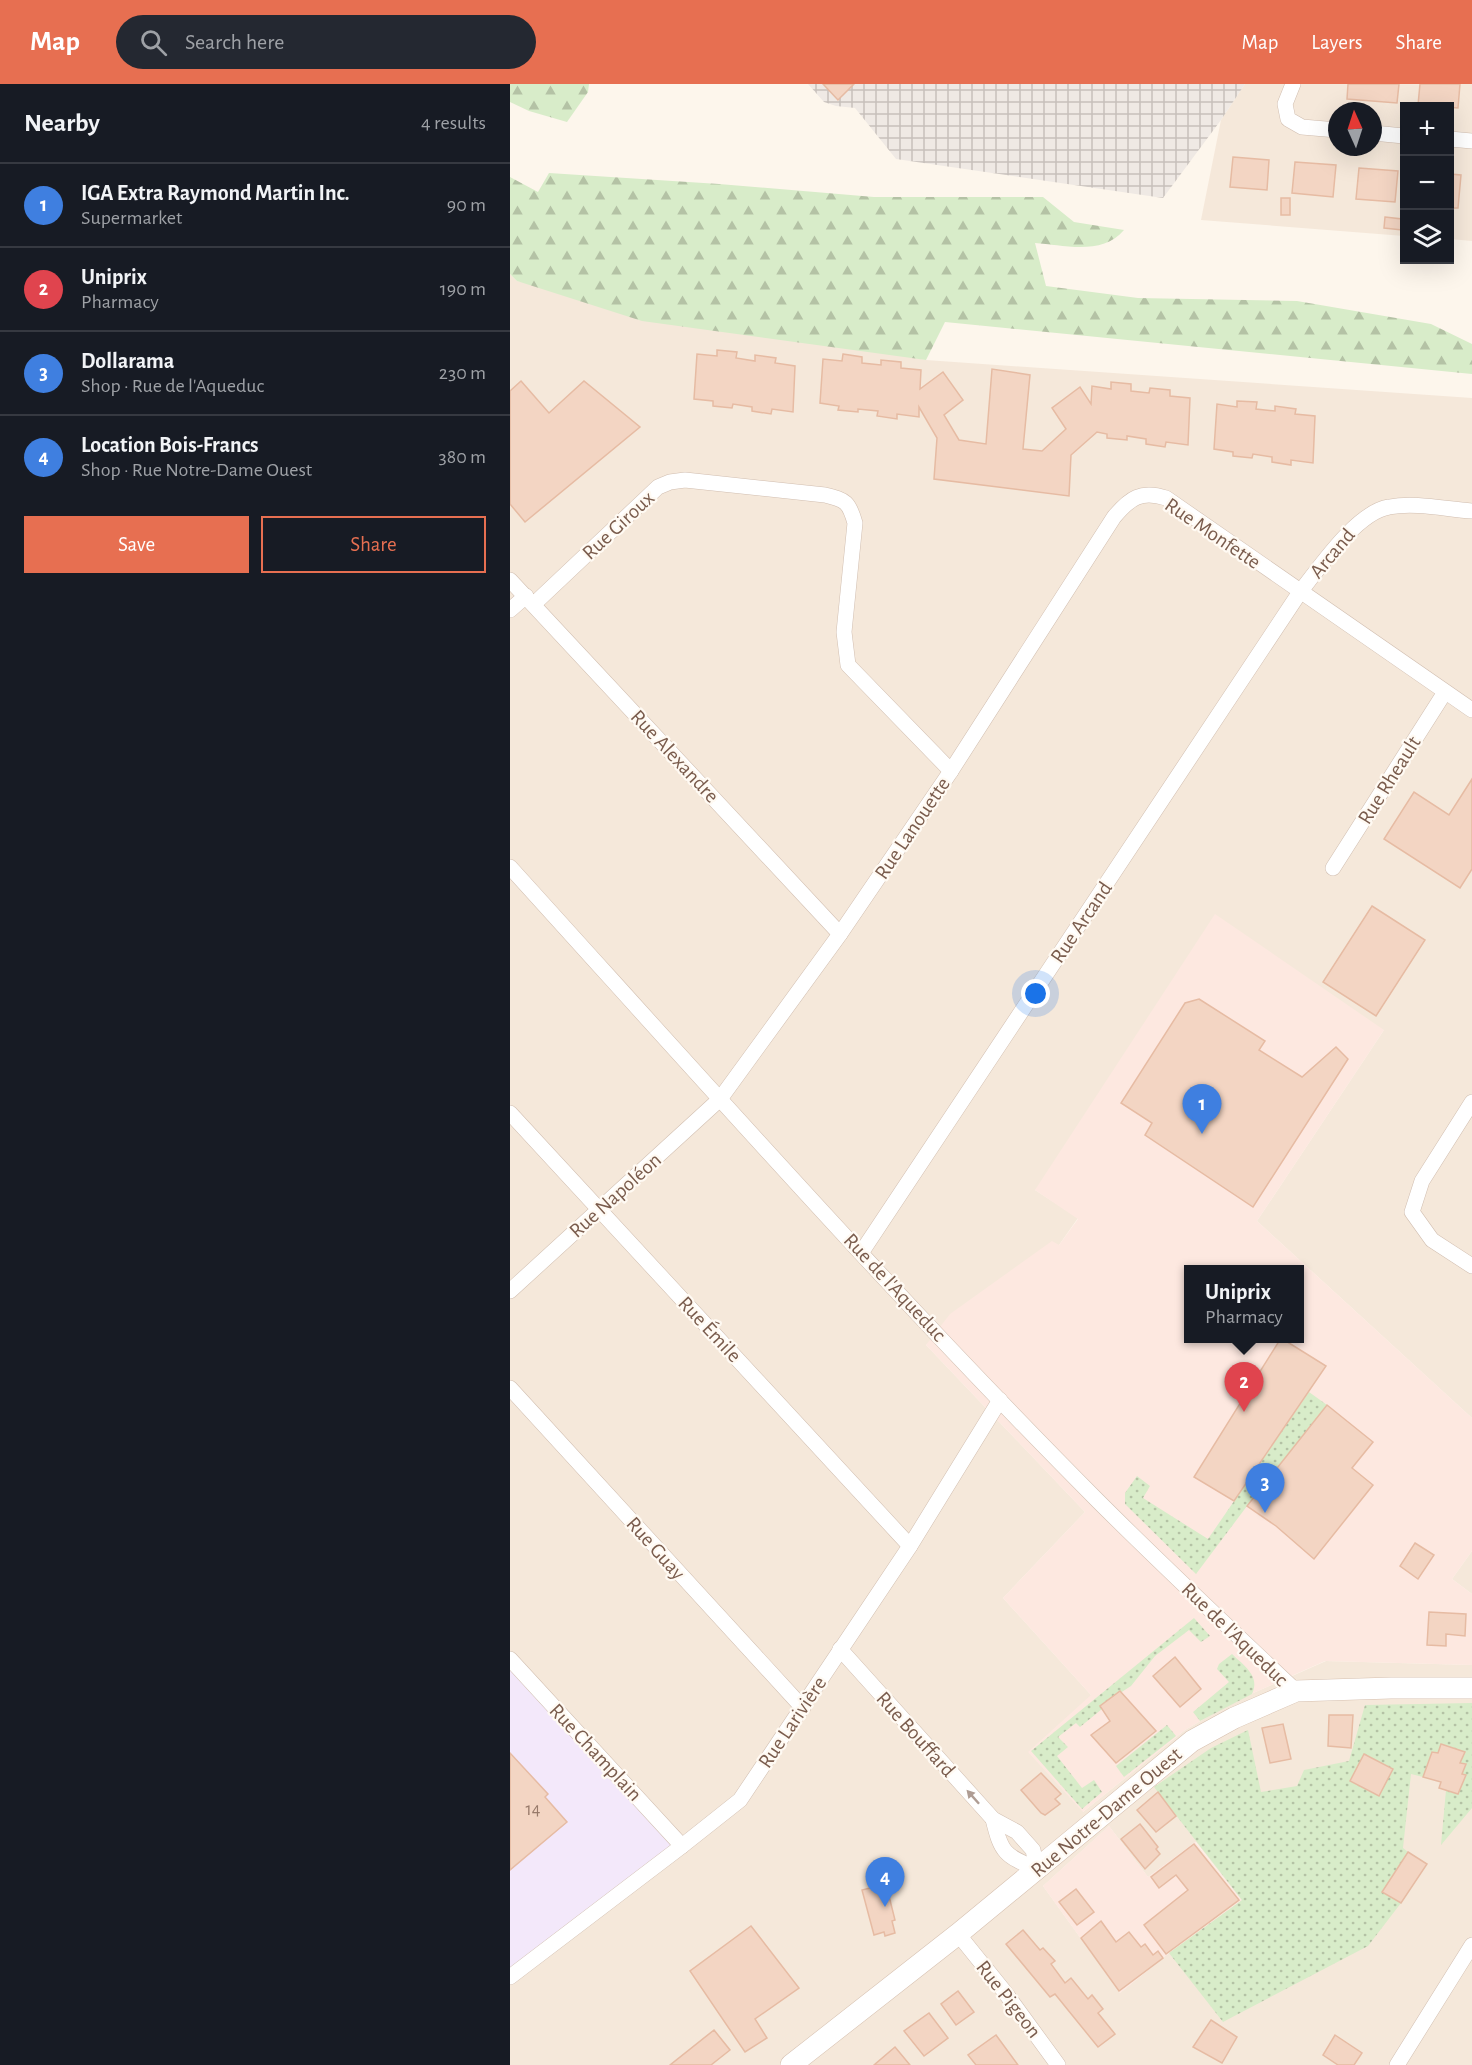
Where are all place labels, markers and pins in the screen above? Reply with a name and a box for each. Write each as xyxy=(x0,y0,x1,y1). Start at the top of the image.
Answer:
pin: 1 xyxy=(1182,1084,1222,1134)
pin: 2 xyxy=(1224,1362,1264,1412)
pin: 3 xyxy=(1246,1464,1284,1513)
pin: 4 xyxy=(866,1858,904,1907)

